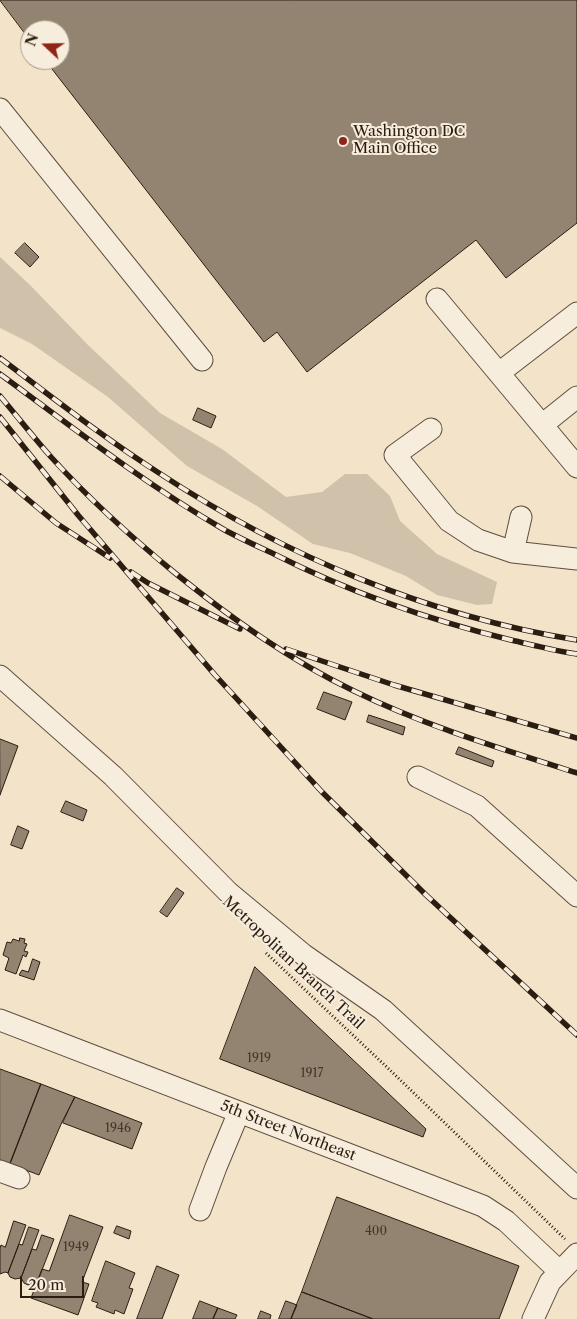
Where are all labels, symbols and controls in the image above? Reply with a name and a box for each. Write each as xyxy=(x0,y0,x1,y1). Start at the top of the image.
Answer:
north arrow xyxy=(20,20,70,70)
text: N xyxy=(21,31,43,49)
place label: Washington DC Main Office xyxy=(353,123,465,158)
marker: Washington DC Main Office xyxy=(337,135,349,147)
street label: Metropolitan Branch Trail xyxy=(219,893,367,1033)
house number: 1919 xyxy=(247,1052,271,1066)
house number: 1917 xyxy=(300,1067,324,1081)
street label: 5th Street Northeast xyxy=(218,1097,358,1165)
house number: 1946 xyxy=(105,1122,131,1136)
house number: 400 xyxy=(365,1225,387,1239)
house number: 1949 xyxy=(63,1241,89,1255)
scale bar xyxy=(22,1266,86,1298)
text: 20 m xyxy=(28,1275,64,1294)

